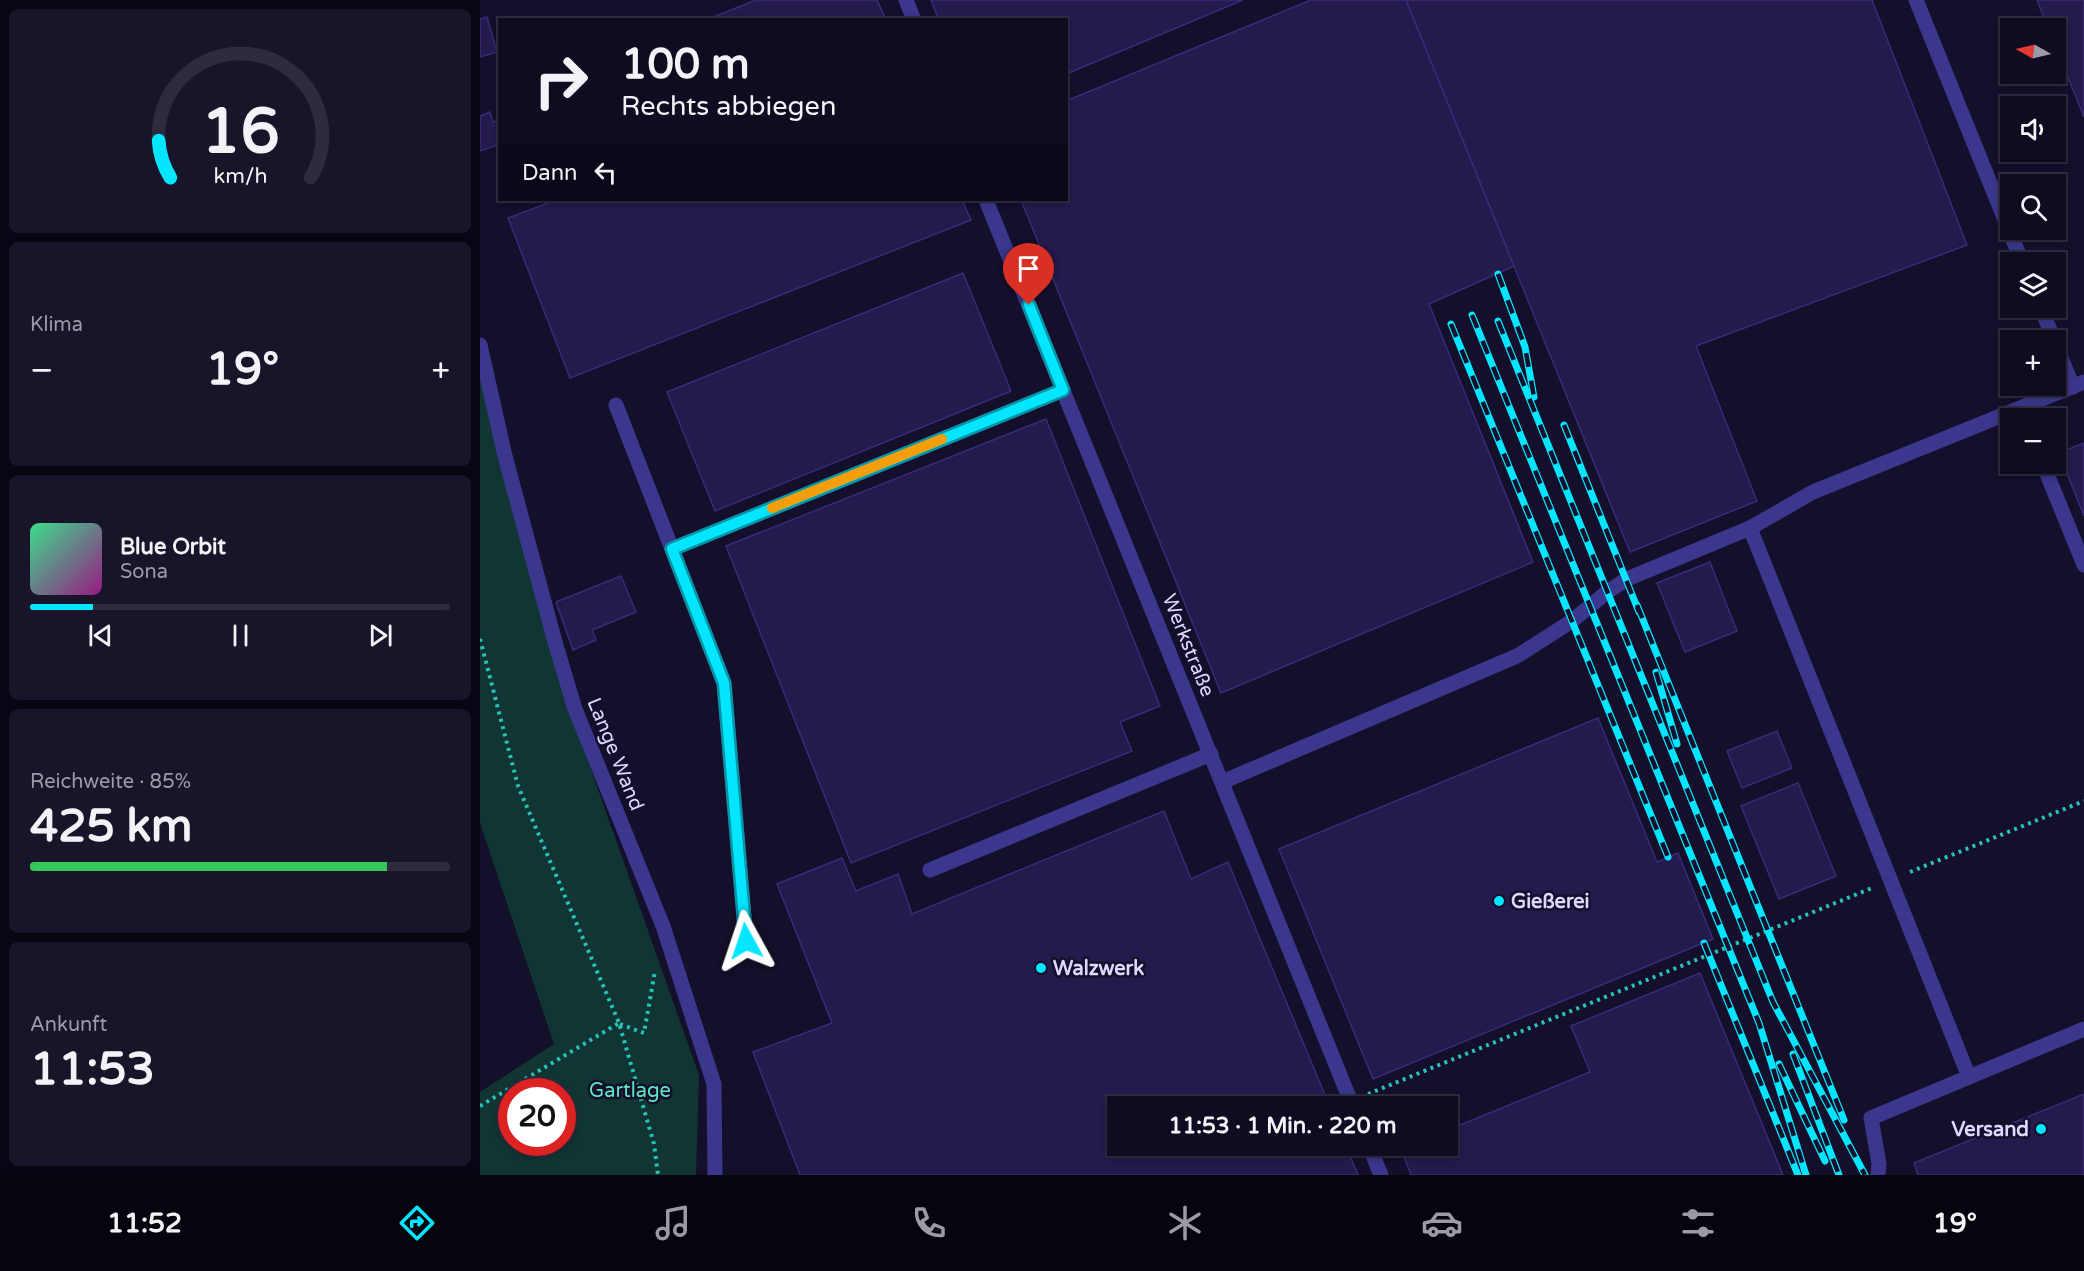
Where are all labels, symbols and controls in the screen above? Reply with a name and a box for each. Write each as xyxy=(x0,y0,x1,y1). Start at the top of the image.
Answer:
north arrow xyxy=(2000,18,2066,84)
map controls xyxy=(2000,18,2066,474)
text: 100 m xyxy=(621,39,750,90)
icon: right xyxy=(522,42,600,120)
text: Rechts abbiegen xyxy=(621,90,836,123)
text: 16 xyxy=(201,95,279,170)
button: sound xyxy=(2000,96,2066,162)
icon: left xyxy=(589,156,622,189)
text: Dann xyxy=(522,160,577,186)
text: km/h xyxy=(213,163,267,189)
button: search xyxy=(2000,174,2066,240)
pin xyxy=(1003,243,1054,305)
icon: arrive xyxy=(1012,252,1045,285)
button: layers xyxy=(2000,252,2066,318)
text: Klima xyxy=(30,313,83,337)
button: + xyxy=(2000,330,2066,396)
text: 19° xyxy=(206,343,279,397)
text: − xyxy=(30,351,54,390)
text: + xyxy=(431,351,450,390)
button: − xyxy=(2000,408,2066,474)
text: Blue Orbit xyxy=(120,534,226,560)
text: Sona xyxy=(120,560,168,584)
street label: Werkstraße xyxy=(1157,591,1220,700)
icon: previous xyxy=(84,619,117,652)
icon: pause xyxy=(224,619,257,652)
icon: next xyxy=(364,619,397,652)
street label: Lange Wand xyxy=(582,694,649,814)
text: Reichweite · 85% xyxy=(30,770,191,794)
text: 425 km xyxy=(30,800,192,854)
place label: Gießerei xyxy=(1511,890,1590,914)
marker: Gießerei xyxy=(1492,894,1506,908)
position arrow xyxy=(714,909,778,973)
place label: Walzwerk xyxy=(1053,957,1144,981)
marker: Walzwerk xyxy=(1034,961,1048,975)
text: Ankunft xyxy=(30,1013,107,1037)
text: 11:53 xyxy=(30,1043,155,1097)
speed limit sign: 20 xyxy=(498,1078,576,1156)
park label: Gartlage xyxy=(589,1079,671,1103)
text: 11:53 · 1 Min. · 220 m xyxy=(1169,1113,1396,1139)
place label: Versand xyxy=(1952,1118,2029,1142)
marker: Versand xyxy=(2034,1122,2048,1136)
icon: directions xyxy=(396,1202,438,1244)
icon: music xyxy=(652,1202,694,1244)
icon: phone xyxy=(908,1202,950,1244)
icon: climate xyxy=(1164,1202,1206,1244)
icon: car xyxy=(1421,1202,1463,1244)
icon: filters xyxy=(1677,1202,1719,1244)
text: 11:52 xyxy=(107,1207,182,1240)
text: 19° xyxy=(1933,1207,1977,1240)

